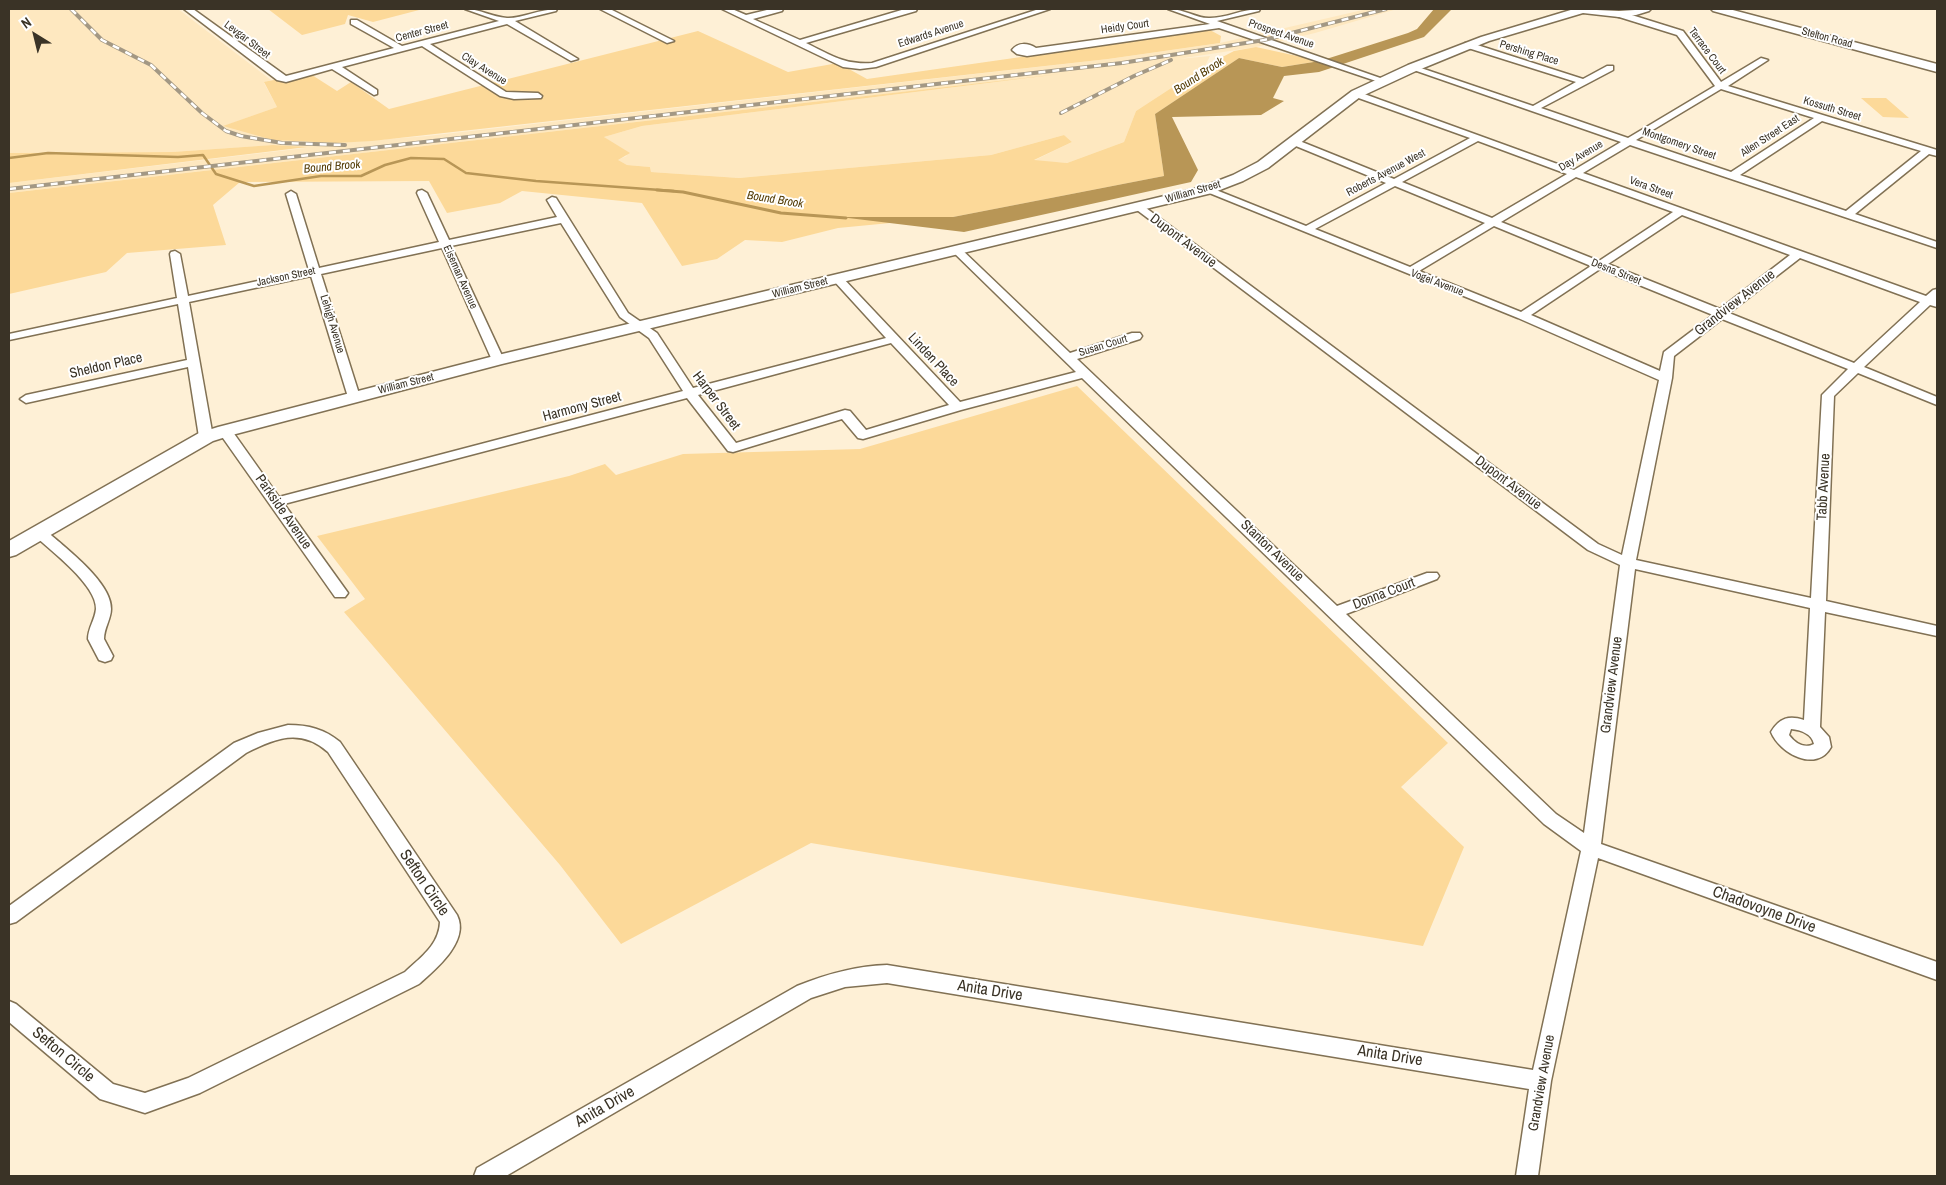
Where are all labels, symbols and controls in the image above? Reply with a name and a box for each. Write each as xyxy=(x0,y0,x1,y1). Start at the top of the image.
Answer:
north arrow xyxy=(10,10,60,60)
text: N xyxy=(18,13,35,33)
street label: Edwards Avenue xyxy=(897,17,965,51)
street label: Heidy Court xyxy=(1100,17,1150,37)
street label: Prospect Avenue xyxy=(1246,17,1316,51)
street label: Levgar Street xyxy=(221,18,273,62)
street label: Center Street xyxy=(394,19,450,45)
street label: Terrace Court xyxy=(1685,25,1729,77)
street label: Stelton Road xyxy=(1800,25,1854,51)
street label: Pershing Place xyxy=(1498,38,1560,68)
street label: Clay Avenue xyxy=(459,50,509,88)
water label: Bound Brook xyxy=(1171,54,1227,98)
street label: Kossuth Street xyxy=(1802,94,1862,124)
street label: Allen Street East xyxy=(1738,112,1802,160)
street label: Montgomery Street xyxy=(1641,125,1717,163)
street label: Day Avenue xyxy=(1557,138,1605,174)
street label: Roberts Avenue West xyxy=(1344,147,1428,199)
water label: Bound Brook xyxy=(303,157,361,177)
street label: Vera Street xyxy=(1628,174,1674,202)
street label: William Street xyxy=(1164,178,1222,206)
water label: Bound Brook xyxy=(746,188,804,212)
street label: Dupont Avenue xyxy=(1146,211,1220,271)
street label: Eiseman Avenue xyxy=(440,243,480,311)
street label: Desna Street xyxy=(1589,256,1643,288)
street label: Jackson Street xyxy=(255,264,317,290)
street label: Grandview Avenue xyxy=(1691,266,1779,340)
street label: Vogel Avenue xyxy=(1409,267,1465,299)
street label: William Street xyxy=(771,275,829,301)
street label: Lehigh Avenue xyxy=(317,293,347,355)
street label: Linden Place xyxy=(904,330,962,390)
street label: Susan Court xyxy=(1077,332,1129,360)
street label: Sheldon Place xyxy=(68,349,144,383)
street label: Harper Street xyxy=(689,368,743,434)
street label: William Street xyxy=(377,371,435,397)
street label: Harmony Street xyxy=(541,388,623,426)
street label: Dupont Avenue xyxy=(1471,453,1545,513)
street label: Tabb Avenue xyxy=(1814,453,1834,521)
street label: Parkside Avenue xyxy=(251,471,315,553)
street label: Stanton Avenue xyxy=(1237,517,1307,585)
street label: Donna Court xyxy=(1351,574,1417,614)
street label: Grandview Avenue xyxy=(1598,636,1626,734)
street label: Sefton Circle xyxy=(395,846,453,920)
street label: Chadovoyne Drive xyxy=(1710,882,1818,938)
street label: Anita Drive xyxy=(956,976,1024,1006)
street label: Sefton Circle xyxy=(28,1023,98,1087)
street label: Grandview Avenue xyxy=(1525,1034,1559,1132)
street label: Anita Drive xyxy=(1356,1041,1424,1071)
street label: Anita Drive xyxy=(572,1082,638,1132)

